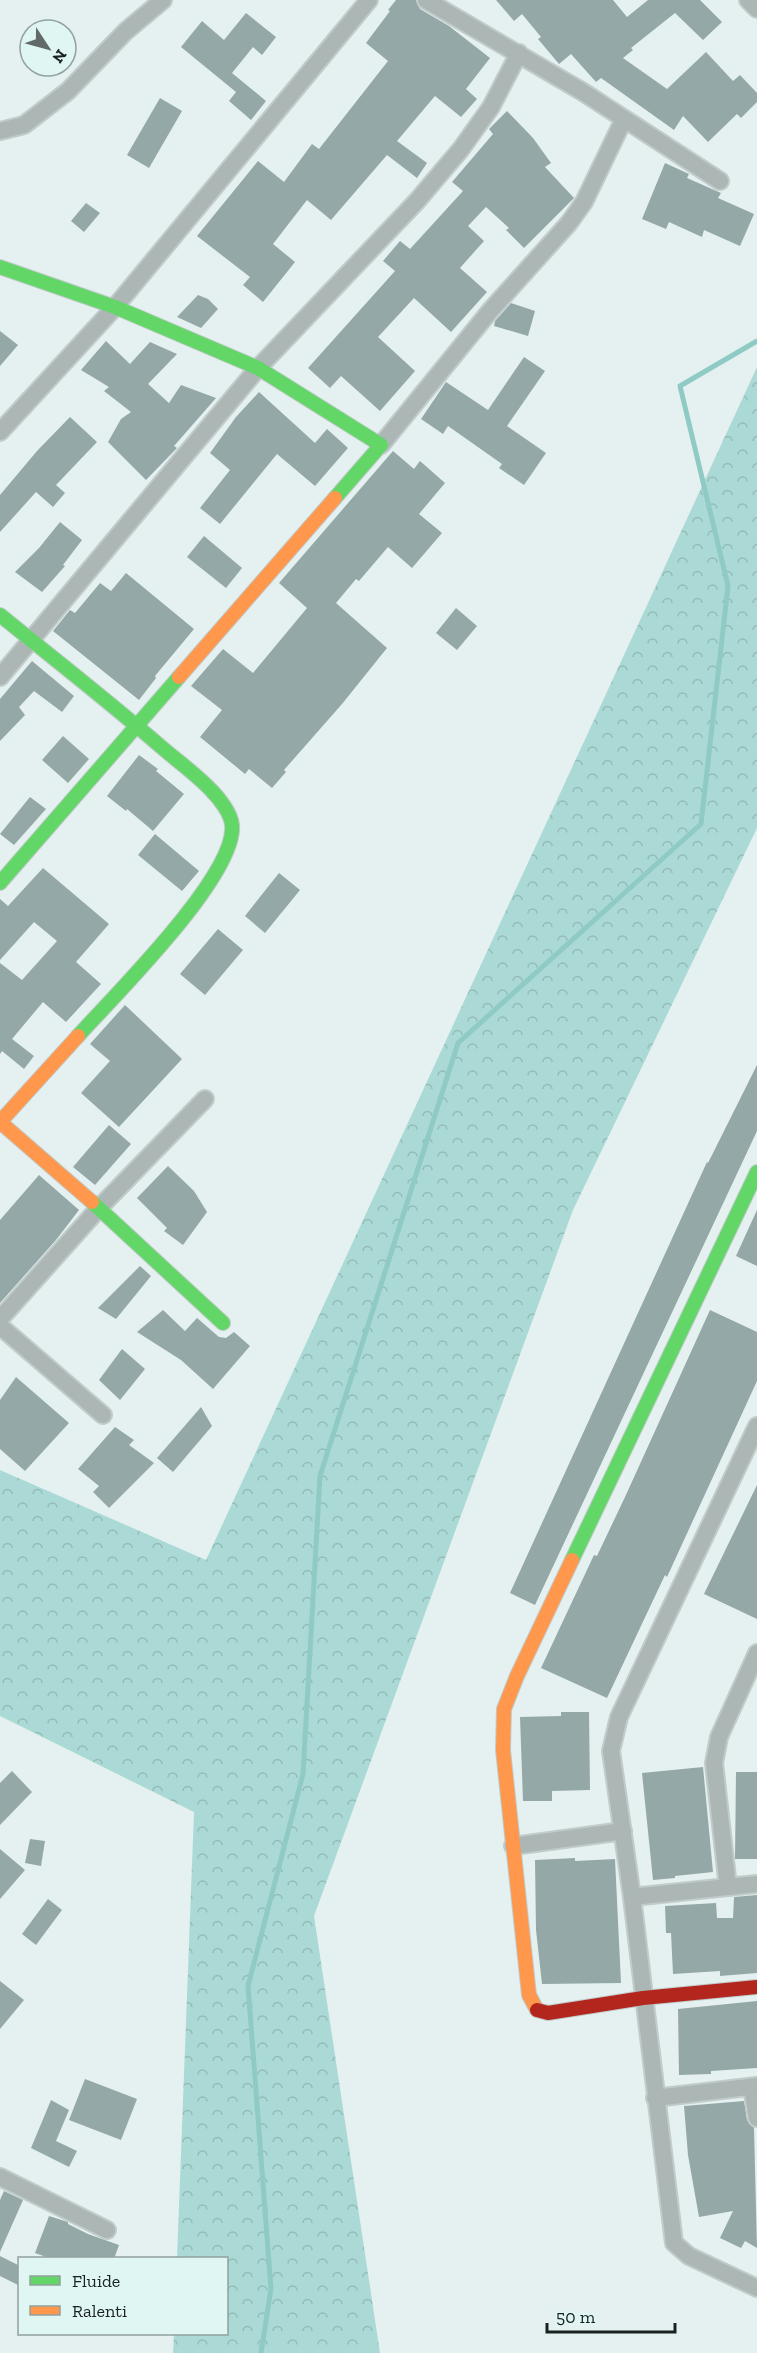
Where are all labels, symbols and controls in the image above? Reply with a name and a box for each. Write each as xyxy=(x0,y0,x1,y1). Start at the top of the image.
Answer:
north arrow xyxy=(18,18,78,78)
text: N xyxy=(48,46,71,67)
legend xyxy=(18,2257,228,2335)
text: Fluide xyxy=(72,2270,120,2292)
scale bar xyxy=(547,2296,674,2334)
text: Ralenti xyxy=(72,2300,127,2322)
text: 50 m xyxy=(556,2306,596,2328)

